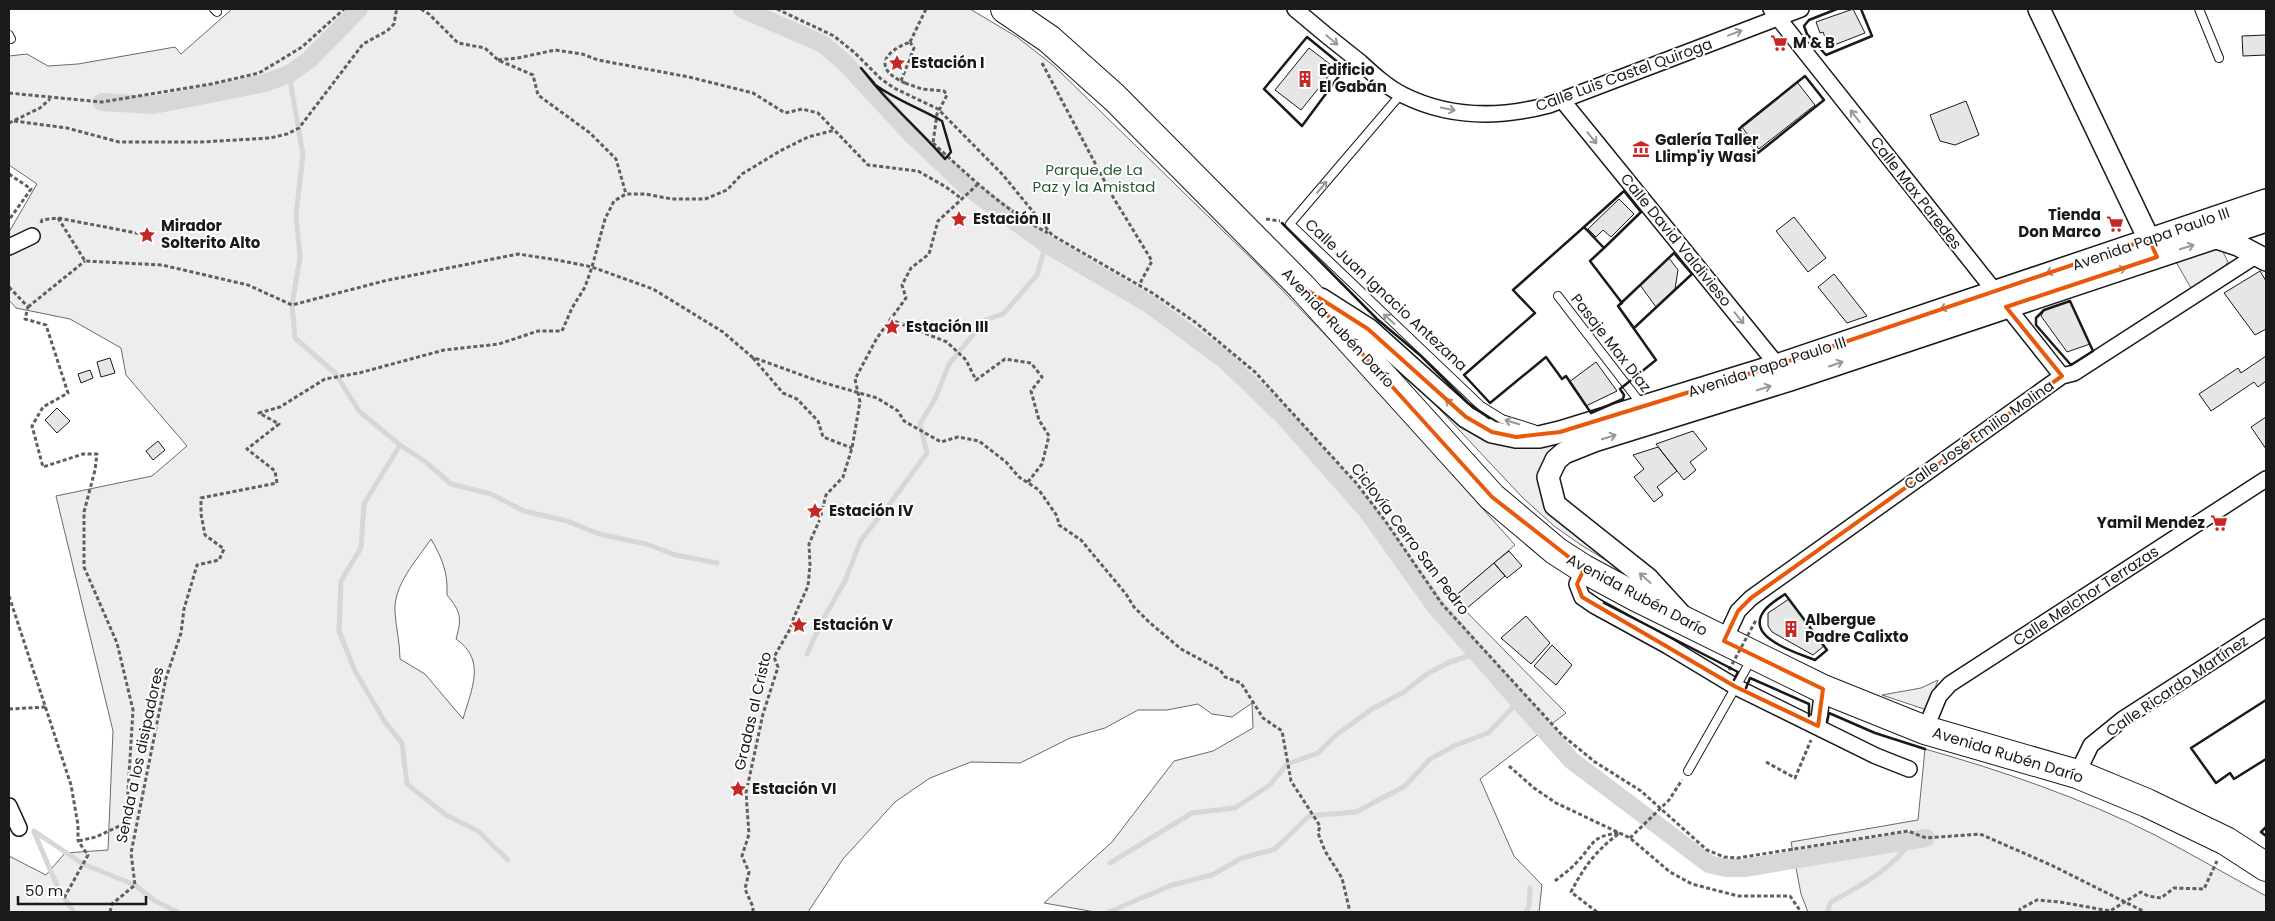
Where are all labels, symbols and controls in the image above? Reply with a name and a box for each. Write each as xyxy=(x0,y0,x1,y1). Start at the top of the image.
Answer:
one-way arrow xyxy=(1727,28,1742,38)
place label: M & B xyxy=(1793,32,1835,53)
street label: Calle Luis Castel Quiroga xyxy=(1533,33,1715,116)
supermarket icon: M & B xyxy=(1769,33,1789,53)
one-way arrow xyxy=(1326,34,1339,45)
place label: Estación I xyxy=(911,52,985,73)
place icon: Estación I xyxy=(887,53,907,73)
place label: Edificio El Gabán xyxy=(1319,59,1387,97)
building icon: Edificio El Gabán xyxy=(1295,69,1315,89)
one-way arrow xyxy=(1439,105,1455,114)
one-way arrow xyxy=(1850,110,1861,123)
place label: Galería Taller Llimp'iy Wasi xyxy=(1655,129,1759,167)
one-way arrow xyxy=(1587,131,1598,144)
street label: Calle Max Paredes xyxy=(1866,132,1967,254)
museum icon: Galería Taller Llimp'iy Wasi xyxy=(1631,139,1651,159)
park label: Parque de La Paz y la Amistad xyxy=(1033,159,1155,197)
street label: Calle David Valdivieso xyxy=(1616,169,1737,311)
one-way arrow xyxy=(1316,180,1328,193)
street label: Avenida Papa Paulo III xyxy=(2069,202,2232,275)
place label: Tienda Don Marco xyxy=(2018,204,2101,242)
place label: Estación II xyxy=(973,208,1051,229)
place icon: Estación II xyxy=(949,209,969,229)
street label: Calle Juan Ignacio Antezana xyxy=(1301,214,1472,376)
supermarket icon: Tienda Don Marco xyxy=(2105,214,2125,234)
place label: Mirador Solterito Alto xyxy=(161,215,261,253)
place icon: Mirador Solterito Alto xyxy=(137,225,157,245)
one-way arrow xyxy=(2178,242,2194,252)
street label: Avenida Rubén Darío xyxy=(1277,263,1400,392)
one-way arrow xyxy=(2110,264,2126,274)
one-way arrow xyxy=(2046,267,2062,276)
street label: Pasaje Max Diaz xyxy=(1566,289,1657,396)
one-way arrow xyxy=(1940,303,1956,312)
one-way arrow xyxy=(1734,311,1745,324)
one-way arrow xyxy=(1382,313,1395,325)
place label: Estación III xyxy=(906,316,988,337)
place icon: Estación III xyxy=(882,317,902,337)
street label: Avenida Papa Paulo III xyxy=(1685,331,1849,402)
one-way arrow xyxy=(1828,359,1844,369)
street label: Calle José Emilio Molina xyxy=(1900,375,2058,494)
one-way arrow xyxy=(1756,383,1772,392)
one-way arrow xyxy=(1445,398,1458,410)
one-way arrow xyxy=(1505,417,1521,427)
one-way arrow xyxy=(1601,431,1617,441)
street label: Ciclovía Cerro San Pedro xyxy=(1346,458,1475,619)
place label: Estación IV xyxy=(829,500,914,521)
place icon: Estación IV xyxy=(805,501,825,521)
place label: Yamil Mendez xyxy=(2097,512,2205,533)
supermarket icon: Yamil Mendez xyxy=(2209,513,2229,533)
street label: Calle Melchor Terrazas xyxy=(2009,540,2163,651)
street label: Avenida Rubén Darío xyxy=(1563,548,1711,641)
one-way arrow xyxy=(1638,572,1651,583)
place label: Albergue Padre Calixto xyxy=(1805,609,1909,647)
place label: Estación V xyxy=(813,614,893,635)
place icon: Estación V xyxy=(789,615,809,635)
building icon: Albergue Padre Calixto xyxy=(1781,619,1801,639)
street label: Calle Ricardo Martínez xyxy=(2101,630,2252,741)
street label: Gradas al Cristo xyxy=(729,650,776,772)
street label: Senda a los disipadores xyxy=(111,665,168,845)
street label: Avenida Rubén Darío xyxy=(1930,722,2086,787)
place label: Estación VI xyxy=(752,778,836,799)
place icon: Estación VI xyxy=(728,779,748,799)
scale bar xyxy=(18,874,145,906)
text: 50 m xyxy=(25,880,63,901)

